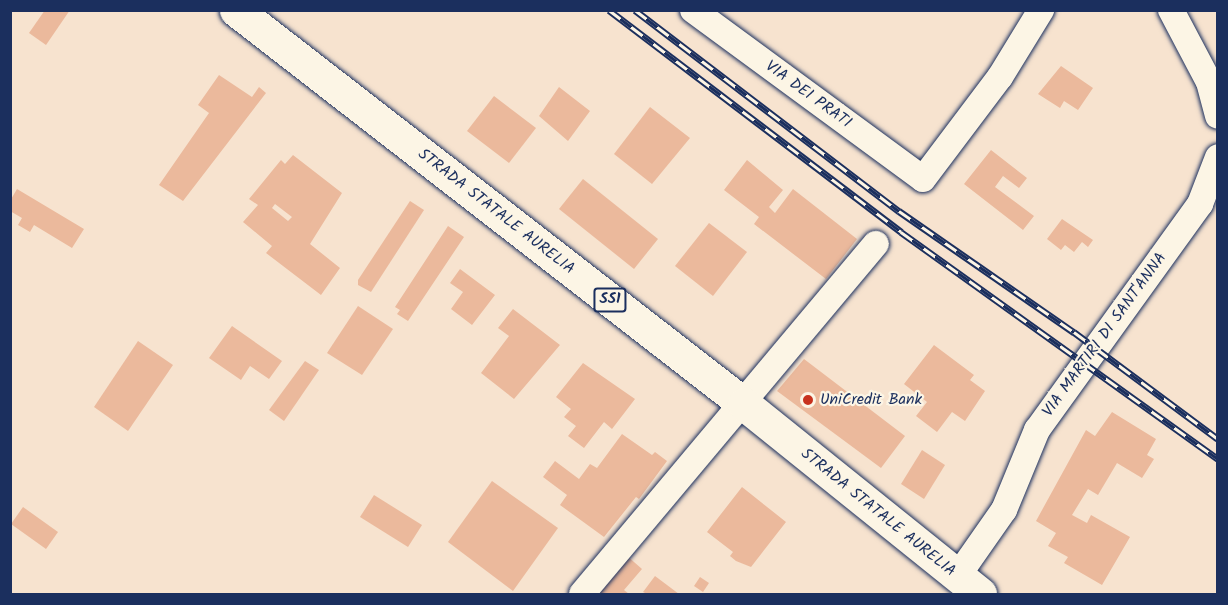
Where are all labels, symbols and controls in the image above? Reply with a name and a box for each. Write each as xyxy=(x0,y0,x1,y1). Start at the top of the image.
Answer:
street label: VIA DEI PRATI xyxy=(761,57,855,133)
street label: STRADA STATALE AURELIA xyxy=(414,145,578,279)
street label: VIA MARTIRI DI SANT'ANNA xyxy=(1039,249,1171,421)
road number: SS1 xyxy=(592,288,628,312)
place label: UniCredit Bank xyxy=(820,390,922,410)
marker: UniCredit Bank xyxy=(801,393,815,407)
street label: STRADA STATALE AURELIA xyxy=(797,445,959,581)

